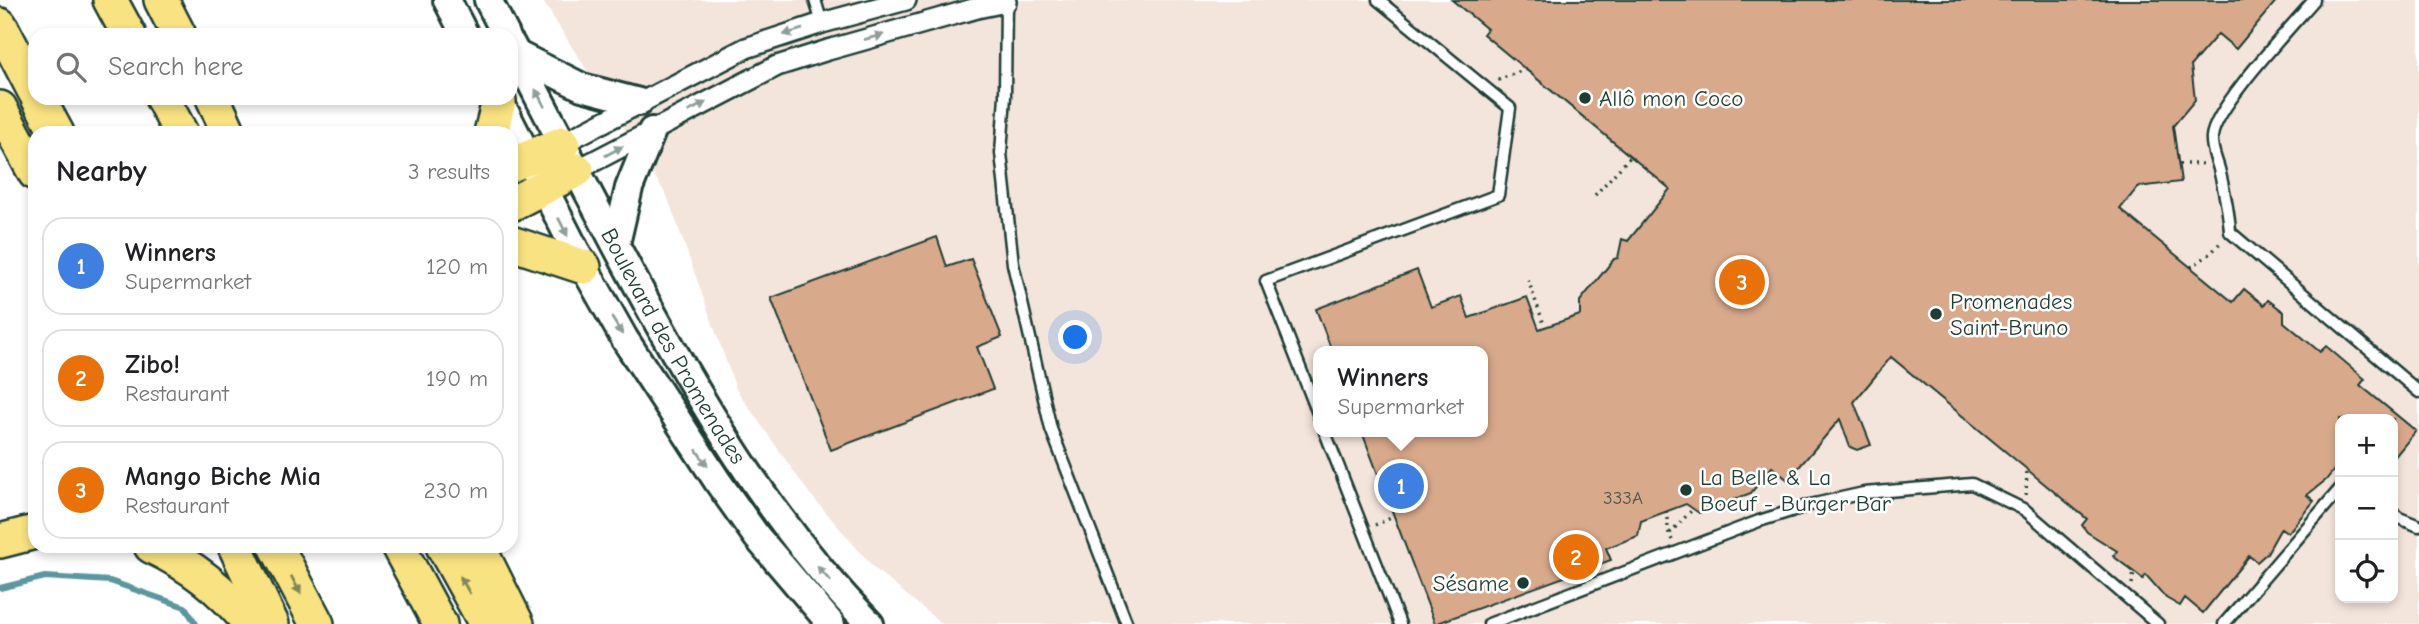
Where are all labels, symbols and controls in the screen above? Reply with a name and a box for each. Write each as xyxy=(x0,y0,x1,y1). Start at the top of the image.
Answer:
search box xyxy=(28,28,518,105)
one-way arrow xyxy=(783,28,804,38)
one-way arrow xyxy=(864,31,886,42)
icon: search xyxy=(52,48,90,86)
text: Search here xyxy=(108,52,243,82)
place label: Allô mon Coco xyxy=(1599,85,1743,112)
one-way arrow xyxy=(534,88,546,108)
marker: Allô mon Coco xyxy=(1577,90,1593,106)
one-way arrow xyxy=(687,102,707,114)
one-way arrow xyxy=(604,145,624,156)
text: Nearby xyxy=(56,154,147,189)
text: 3 results xyxy=(408,158,490,185)
one-way arrow xyxy=(557,218,569,238)
street label: Boulevard des Promenades xyxy=(595,224,752,469)
text: Winners xyxy=(125,238,216,268)
text: 1 xyxy=(76,253,86,280)
text: 120 m xyxy=(426,253,488,280)
pin: 3 xyxy=(1719,256,1765,308)
text: Supermarket xyxy=(125,268,251,295)
place label: Promenades Saint-Bruno xyxy=(1950,288,2072,341)
marker: Promenades Saint-Bruno xyxy=(1928,306,1944,322)
one-way arrow xyxy=(611,317,623,336)
your location xyxy=(1058,320,1092,354)
popup xyxy=(1313,346,1488,437)
text: Zibo! xyxy=(125,350,180,380)
text: Winners xyxy=(1337,363,1428,393)
text: 2 xyxy=(75,365,87,392)
text: 190 m xyxy=(426,365,488,392)
text: Restaurant xyxy=(125,380,229,407)
text: Supermarket xyxy=(1337,393,1464,420)
map controls xyxy=(2335,414,2398,603)
button: + xyxy=(2335,414,2398,477)
one-way arrow xyxy=(695,449,709,467)
pin: 1 xyxy=(1378,460,1424,512)
text: Mango Biche Mia xyxy=(125,462,321,492)
place label: La Belle & La Boeuf - Burger Bar xyxy=(1700,464,1892,517)
text: 3 xyxy=(75,477,87,504)
text: 230 m xyxy=(424,477,488,504)
button: − xyxy=(2335,477,2398,540)
marker: La Belle & La Boeuf - Burger Bar xyxy=(1678,482,1694,498)
house number: 333A xyxy=(1603,487,1643,509)
text: Restaurant xyxy=(125,492,229,519)
pin: 2 xyxy=(1553,531,1599,583)
button: locate xyxy=(2335,540,2398,603)
one-way arrow xyxy=(817,565,832,582)
place label: Sésame xyxy=(1433,570,1509,597)
one-way arrow xyxy=(290,575,302,595)
one-way arrow xyxy=(459,575,470,595)
marker: Sésame xyxy=(1515,575,1531,591)

